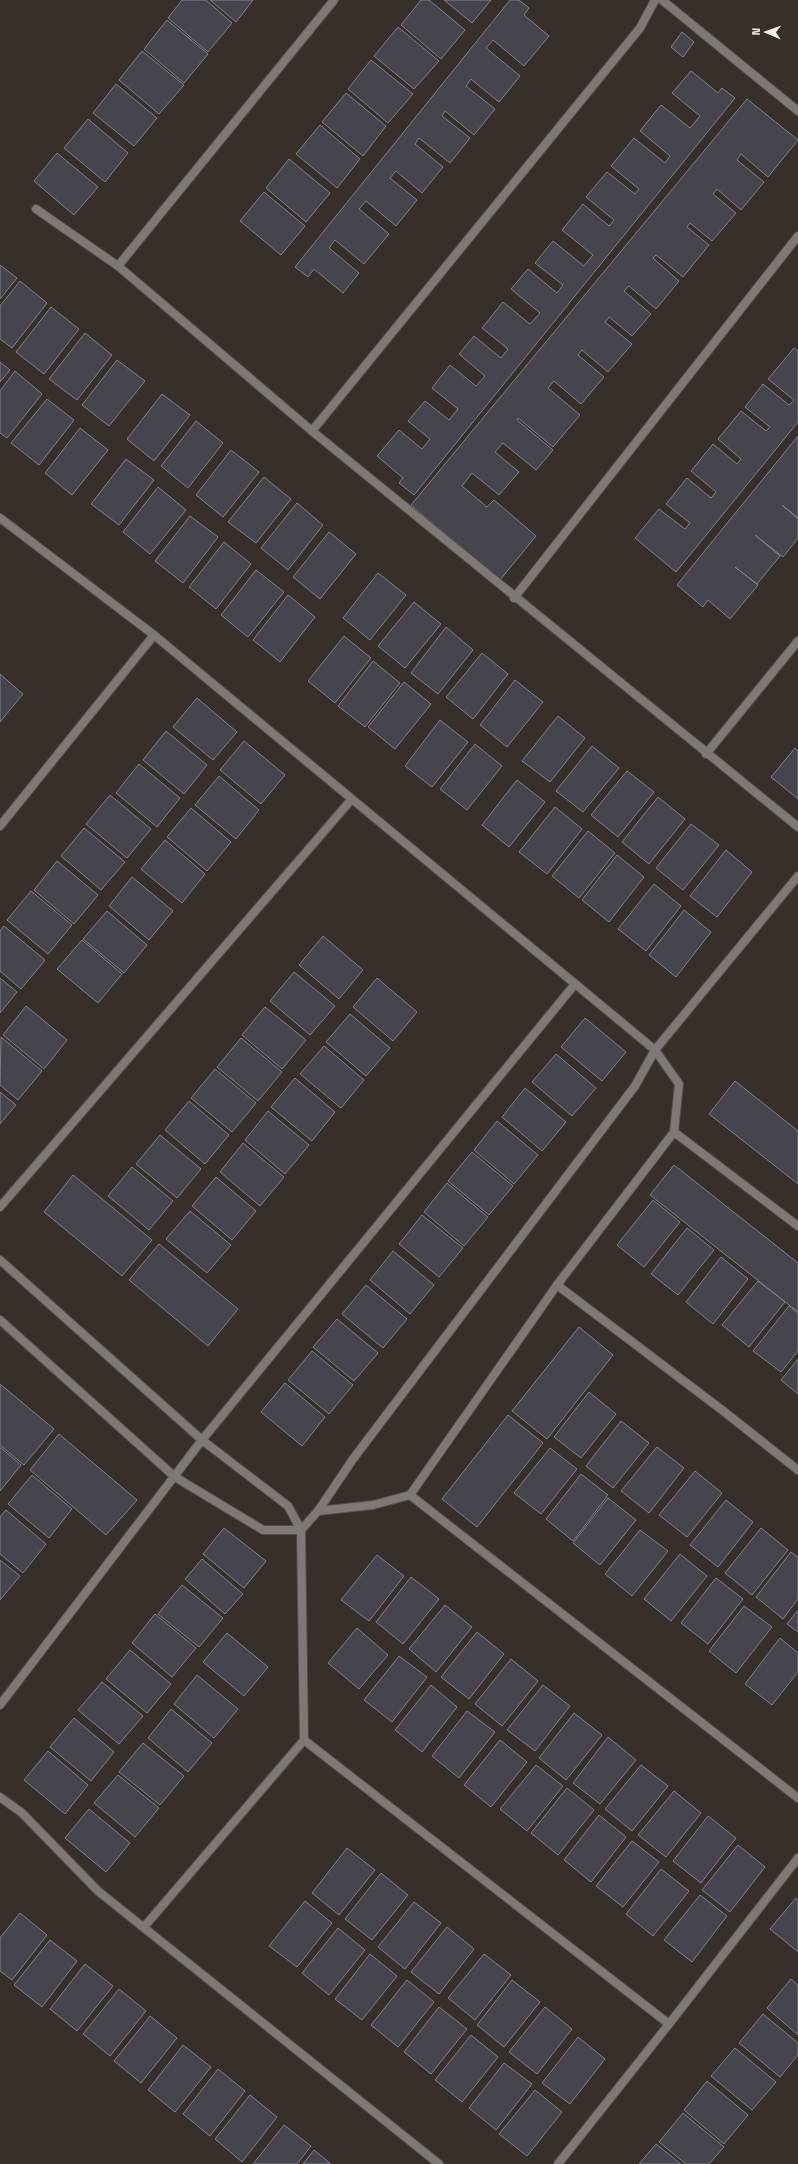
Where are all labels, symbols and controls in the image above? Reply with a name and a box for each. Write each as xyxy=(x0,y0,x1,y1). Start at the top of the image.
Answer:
north arrow xyxy=(746,12,786,52)
text: N xyxy=(749,28,763,36)

